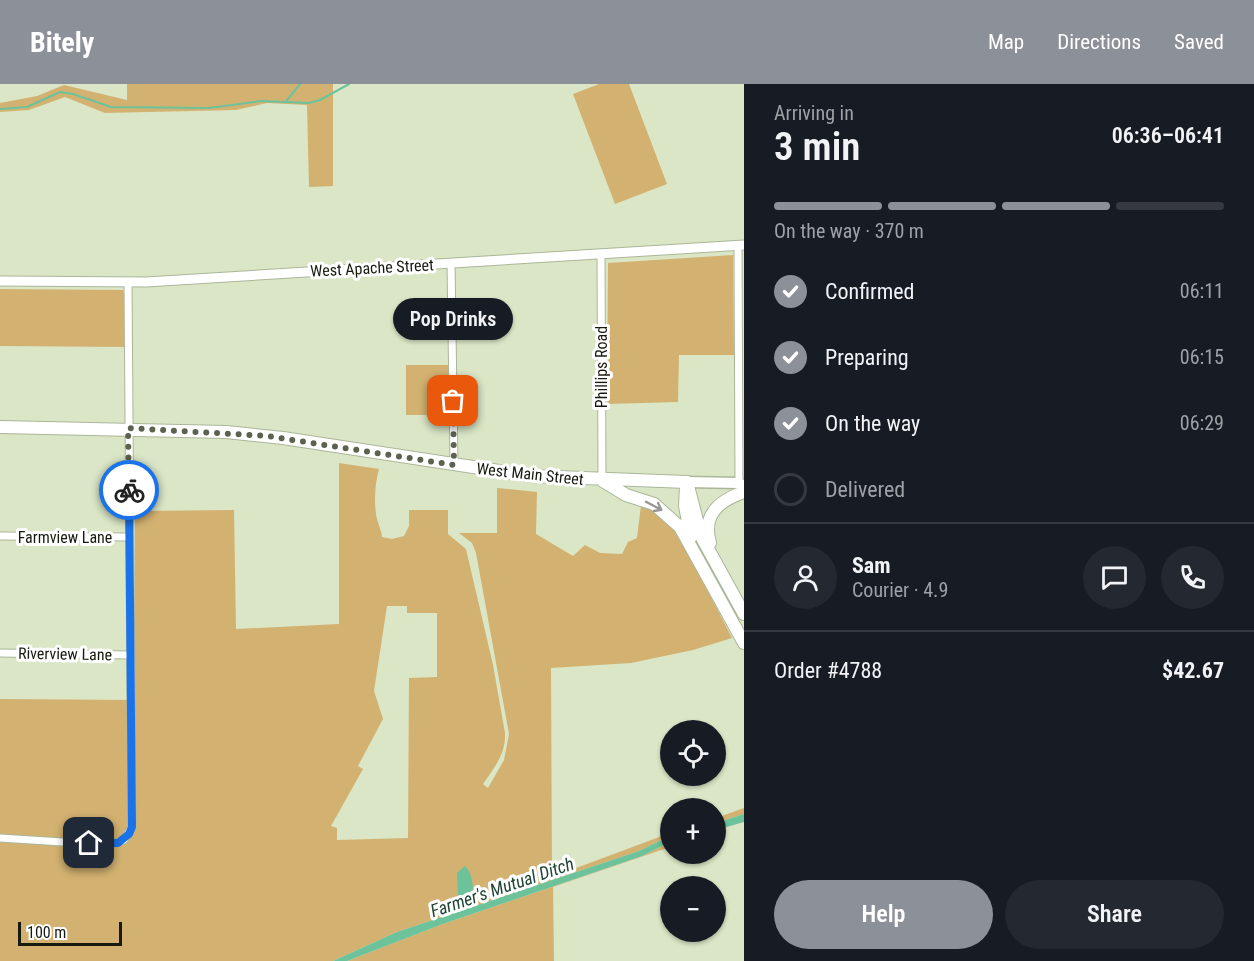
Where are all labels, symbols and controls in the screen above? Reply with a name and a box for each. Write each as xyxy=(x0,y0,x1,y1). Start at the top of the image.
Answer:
text: Bitely xyxy=(30,26,94,59)
text: Map xyxy=(988,30,1024,54)
text: Directions xyxy=(1057,30,1141,54)
text: Saved xyxy=(1174,30,1224,54)
text: Arriving in xyxy=(774,101,854,125)
text: 06:36–06:41 xyxy=(1112,123,1224,148)
text: 3 min xyxy=(774,124,860,170)
text: On the way · 370 m xyxy=(774,219,924,243)
street label: West Apache Street xyxy=(310,255,435,281)
icon: check xyxy=(774,275,807,308)
text: Confirmed xyxy=(825,279,914,304)
text: 06:11 xyxy=(1180,279,1224,303)
callout: Pop Drinks xyxy=(393,299,513,341)
text: Pop Drinks xyxy=(410,307,496,331)
street label: Phillips Road xyxy=(592,326,611,408)
icon: check xyxy=(774,341,807,374)
text: Preparing xyxy=(825,345,909,370)
text: 06:15 xyxy=(1180,345,1224,369)
pin xyxy=(427,375,478,426)
icon: bag xyxy=(436,384,469,417)
icon: check xyxy=(774,407,807,440)
text: On the way xyxy=(825,411,920,436)
text: 06:29 xyxy=(1180,411,1224,435)
street label: West Main Street xyxy=(476,459,585,489)
courier xyxy=(99,460,159,520)
icon: bike xyxy=(113,474,146,507)
text: Delivered xyxy=(825,477,905,502)
one-way arrow xyxy=(645,500,662,512)
street label: Farmview Lane xyxy=(18,528,112,547)
button: person xyxy=(774,546,837,609)
button: chat xyxy=(1083,546,1146,609)
button: phone xyxy=(1161,546,1224,609)
text: Sam xyxy=(852,553,891,578)
text: Courier · 4.9 xyxy=(852,578,948,602)
street label: Riverview Lane xyxy=(18,644,112,664)
text: Order #4788 xyxy=(774,658,882,683)
text: $42.67 xyxy=(1162,658,1224,683)
map controls xyxy=(660,720,726,942)
button: locate xyxy=(660,720,726,786)
button: + xyxy=(660,798,726,864)
pin xyxy=(63,817,114,868)
icon: home xyxy=(72,826,105,859)
water label: Farmer's Mutual Ditch xyxy=(428,853,576,921)
button: − xyxy=(660,876,726,942)
button: Help xyxy=(774,880,993,949)
button: Share xyxy=(1005,880,1224,949)
scale bar xyxy=(18,919,122,946)
text: 100 m xyxy=(27,923,66,942)

